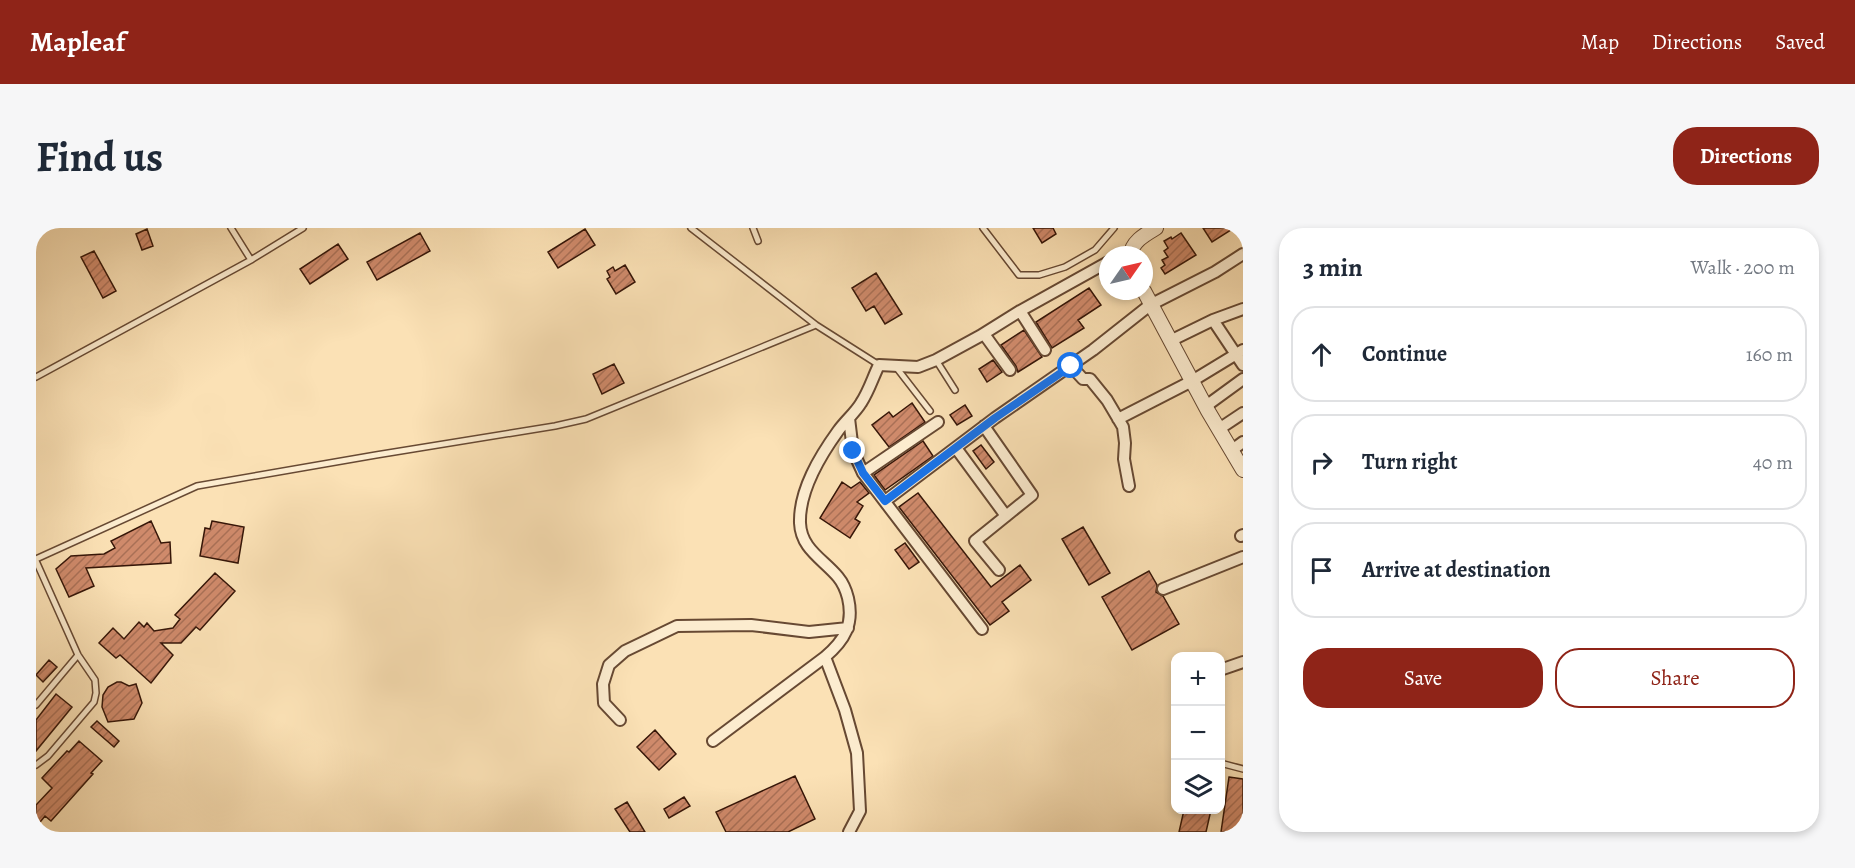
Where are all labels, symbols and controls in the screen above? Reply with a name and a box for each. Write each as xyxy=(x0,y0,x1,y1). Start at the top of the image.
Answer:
text: Mapleaf xyxy=(30,23,125,61)
text: Map xyxy=(1581,28,1619,56)
text: Directions xyxy=(1652,28,1742,56)
text: Saved xyxy=(1775,28,1825,56)
button: Directions xyxy=(1673,127,1819,185)
text: Find us xyxy=(36,128,163,185)
north arrow xyxy=(1099,246,1153,300)
text: 3 min xyxy=(1303,250,1363,285)
text: Walk · 200 m xyxy=(1691,254,1795,281)
icon: ahead xyxy=(1305,338,1338,371)
text: Continue xyxy=(1362,339,1447,369)
text: 160 m xyxy=(1746,341,1793,368)
route start xyxy=(1057,352,1083,378)
route end xyxy=(839,437,865,463)
icon: right xyxy=(1305,446,1338,479)
text: Turn right xyxy=(1362,447,1458,477)
text: 40 m xyxy=(1753,449,1793,476)
icon: arrive xyxy=(1305,554,1338,587)
text: Arrive at destination xyxy=(1362,555,1551,585)
button: Save xyxy=(1303,648,1543,708)
button: Share xyxy=(1555,648,1795,708)
map controls xyxy=(1171,652,1225,814)
button: + xyxy=(1171,652,1225,706)
button: − xyxy=(1171,706,1225,760)
button: layers xyxy=(1171,760,1225,814)

